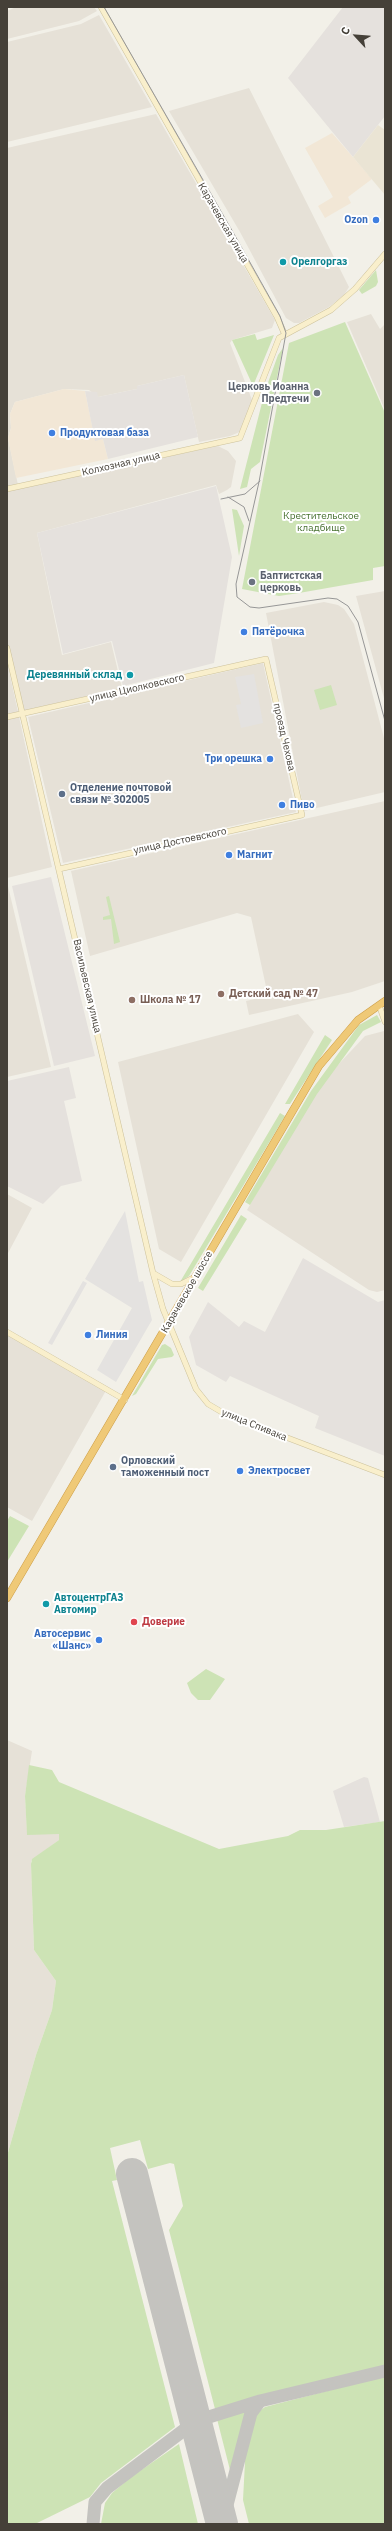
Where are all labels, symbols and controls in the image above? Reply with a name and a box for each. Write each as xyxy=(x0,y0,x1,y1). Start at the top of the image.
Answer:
north arrow xyxy=(336,16,376,56)
text: С xyxy=(337,24,353,37)
street label: Карачевская улица xyxy=(195,181,251,265)
place label: Ozon xyxy=(344,214,368,226)
marker: Ozon xyxy=(371,215,381,225)
place label: Орелгоргаз xyxy=(291,256,347,268)
marker: Орелгоргаз xyxy=(278,257,288,267)
place label: Церковь Иоанна Предтечи xyxy=(228,381,309,404)
marker: Церковь Иоанна Предтечи xyxy=(312,388,322,398)
place label: Продуктовая база xyxy=(60,427,149,439)
marker: Продуктовая база xyxy=(47,428,57,438)
street label: Колхозная улица xyxy=(81,449,161,479)
park label: Крестительское кладбище xyxy=(283,510,359,534)
place label: Баптистская церковь xyxy=(260,570,322,594)
marker: Баптистская церковь xyxy=(247,577,257,587)
place label: Пятёрочка xyxy=(252,626,304,638)
marker: Пятёрочка xyxy=(239,627,249,637)
place label: Деревянный склад xyxy=(27,669,122,681)
marker: Деревянный склад xyxy=(125,670,135,680)
street label: улица Циолковского xyxy=(89,671,185,705)
street label: проезд Чехова xyxy=(270,702,298,772)
place label: Три орешка xyxy=(205,753,262,765)
marker: Три орешка xyxy=(265,754,275,764)
place label: Отделение почтовой связи № 302005 xyxy=(70,782,171,806)
marker: Отделение почтовой связи № 302005 xyxy=(57,789,67,799)
place label: Пиво xyxy=(290,799,315,811)
marker: Пиво xyxy=(277,800,287,810)
street label: улица Достоевского xyxy=(132,825,228,857)
place label: Магнит xyxy=(237,849,272,861)
marker: Магнит xyxy=(224,850,234,860)
street label: Васильевская улица xyxy=(70,938,104,1034)
place label: Детский сад № 47 xyxy=(229,988,318,1000)
marker: Детский сад № 47 xyxy=(216,989,226,999)
place label: Школа № 17 xyxy=(140,994,201,1006)
marker: Школа № 17 xyxy=(127,995,137,1005)
street label: Карачевское шоссе xyxy=(159,1249,215,1335)
place label: Линия xyxy=(96,1329,128,1341)
marker: Линия xyxy=(83,1330,93,1340)
street label: улица Спивака xyxy=(220,1406,288,1444)
place label: Орловский таможенный пост xyxy=(121,1455,209,1478)
marker: Орловский таможенный пост xyxy=(108,1462,118,1472)
place label: Электросвет xyxy=(248,1465,310,1477)
marker: Электросвет xyxy=(235,1466,245,1476)
place label: АвтоцентрГАЗ Автомир xyxy=(54,1592,123,1616)
marker: АвтоцентрГАЗ Автомир xyxy=(41,1599,51,1609)
place label: Доверие xyxy=(142,1616,185,1628)
marker: Доверие xyxy=(129,1617,139,1627)
place label: Автосервис «Шанс» xyxy=(34,1628,91,1652)
marker: Автосервис «Шанс» xyxy=(94,1635,104,1645)

